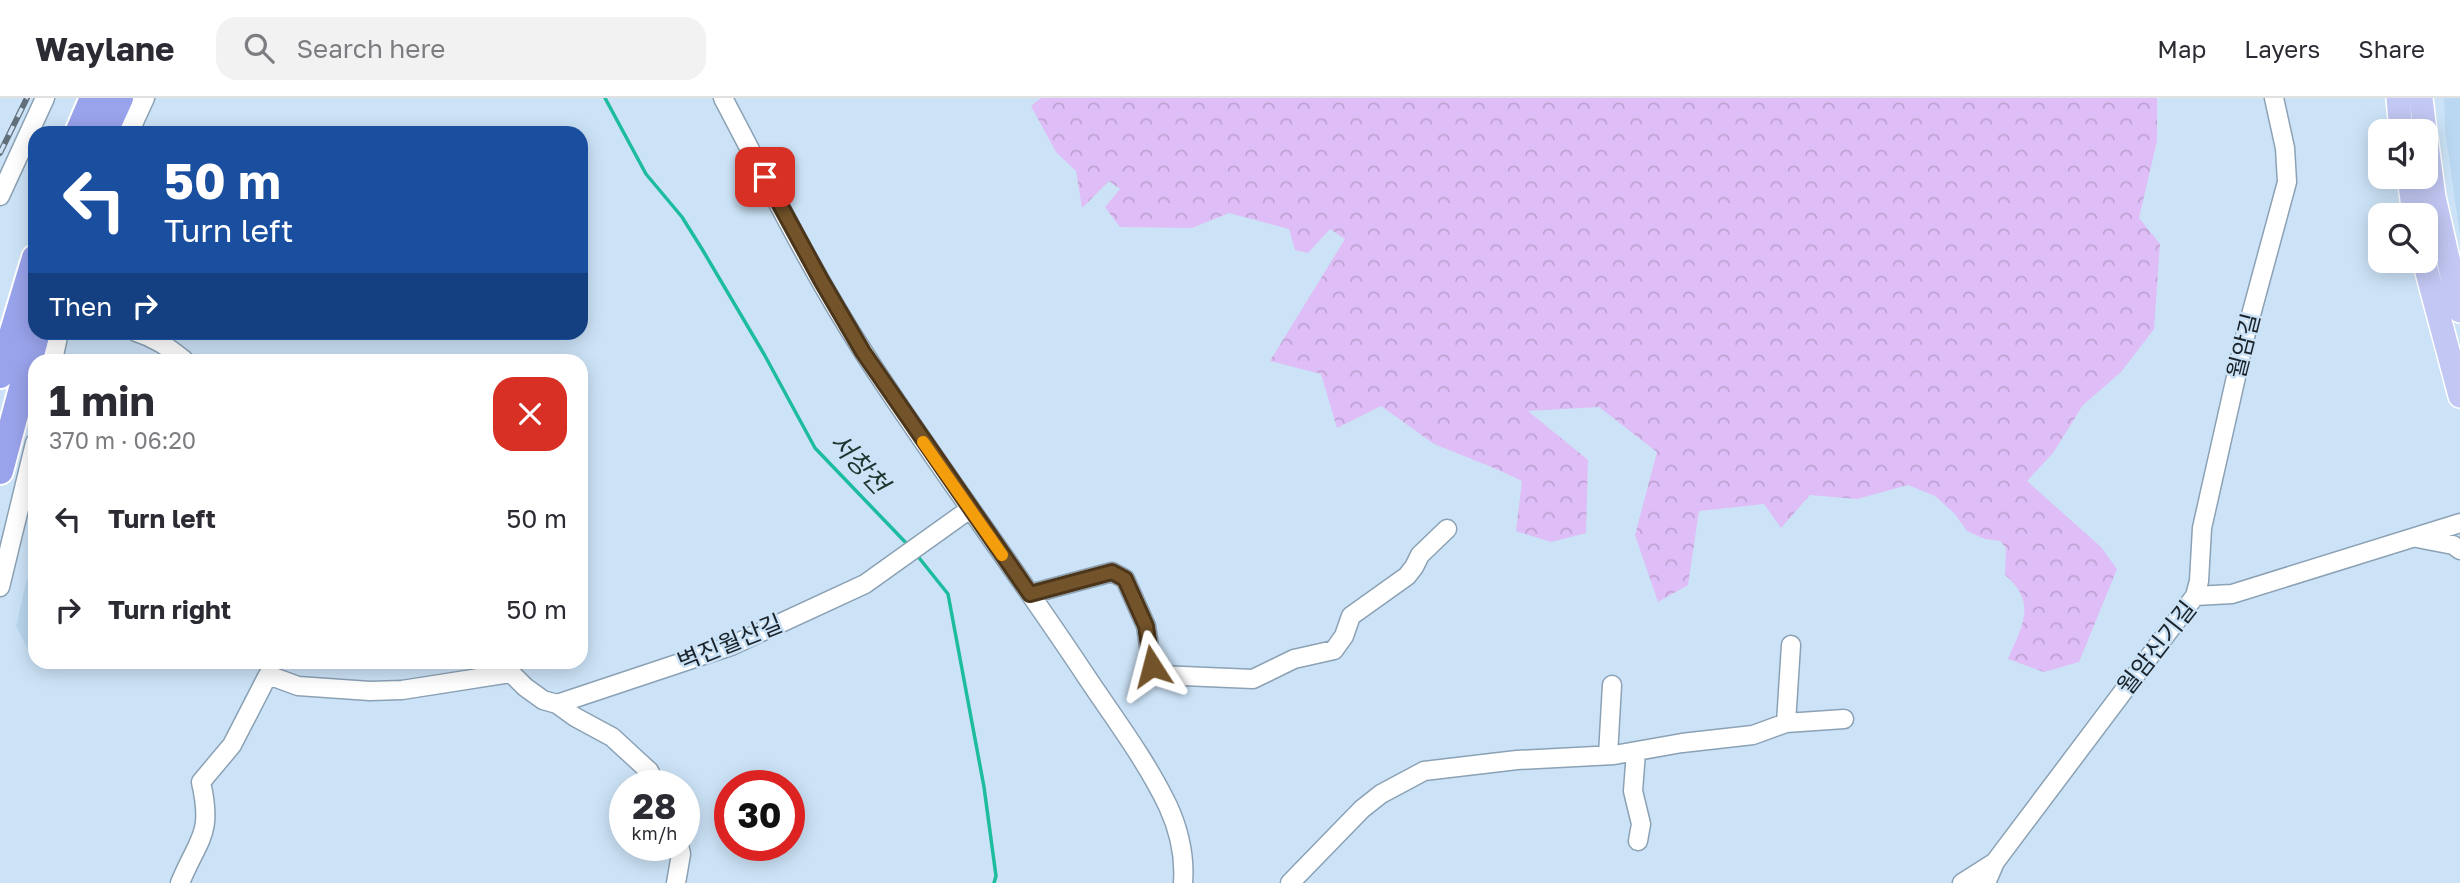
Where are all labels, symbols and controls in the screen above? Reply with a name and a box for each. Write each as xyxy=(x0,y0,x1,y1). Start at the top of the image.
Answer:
search box xyxy=(216,17,706,80)
text: Waylane xyxy=(35,29,174,68)
icon: search xyxy=(240,29,278,67)
text: Search here xyxy=(296,33,445,64)
text: Map xyxy=(2157,34,2206,63)
text: Layers xyxy=(2244,34,2320,63)
text: Share xyxy=(2358,34,2425,63)
map controls xyxy=(2368,119,2438,273)
button: sound xyxy=(2368,119,2438,189)
pin xyxy=(735,147,795,207)
text: 50 m xyxy=(164,151,281,210)
icon: left xyxy=(49,154,140,245)
icon: arrive xyxy=(746,158,784,196)
button: search xyxy=(2368,203,2438,273)
text: Turn left xyxy=(164,211,293,249)
icon: right xyxy=(126,287,164,325)
text: Then xyxy=(49,291,112,322)
street label: 월암길 xyxy=(2220,310,2265,381)
text: 1 min xyxy=(49,375,155,425)
button: close xyxy=(493,377,567,451)
text: 370 m · 06:20 xyxy=(49,426,196,454)
water label: 서창천 xyxy=(824,426,897,502)
icon: left xyxy=(49,500,87,538)
text: Turn left xyxy=(108,503,216,534)
text: 50 m xyxy=(506,503,567,534)
icon: right xyxy=(49,591,87,629)
text: Turn right xyxy=(108,594,231,625)
text: 50 m xyxy=(506,594,567,625)
street label: 월암신기길 xyxy=(2110,595,2201,700)
street label: 벽진월산길 xyxy=(673,607,786,676)
position arrow xyxy=(1115,629,1189,703)
speed limit sign: 30 xyxy=(714,770,805,861)
text: 28 xyxy=(633,785,676,827)
text: km/h xyxy=(632,822,677,844)

